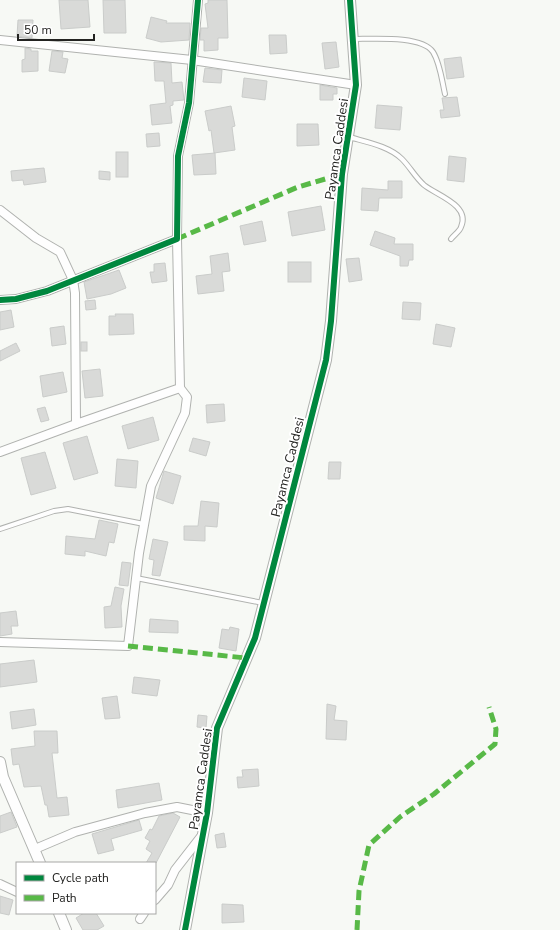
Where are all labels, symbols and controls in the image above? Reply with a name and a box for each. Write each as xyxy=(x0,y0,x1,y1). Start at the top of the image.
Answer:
scale bar xyxy=(18,16,94,42)
text: 50 m xyxy=(24,22,52,38)
street label: Payamca Caddesi xyxy=(321,97,353,201)
street label: Payamca Caddesi xyxy=(267,415,309,519)
street label: Payamca Caddesi xyxy=(185,727,217,831)
legend xyxy=(16,862,156,914)
text: Cycle path xyxy=(52,870,109,886)
text: Path xyxy=(52,890,77,906)

